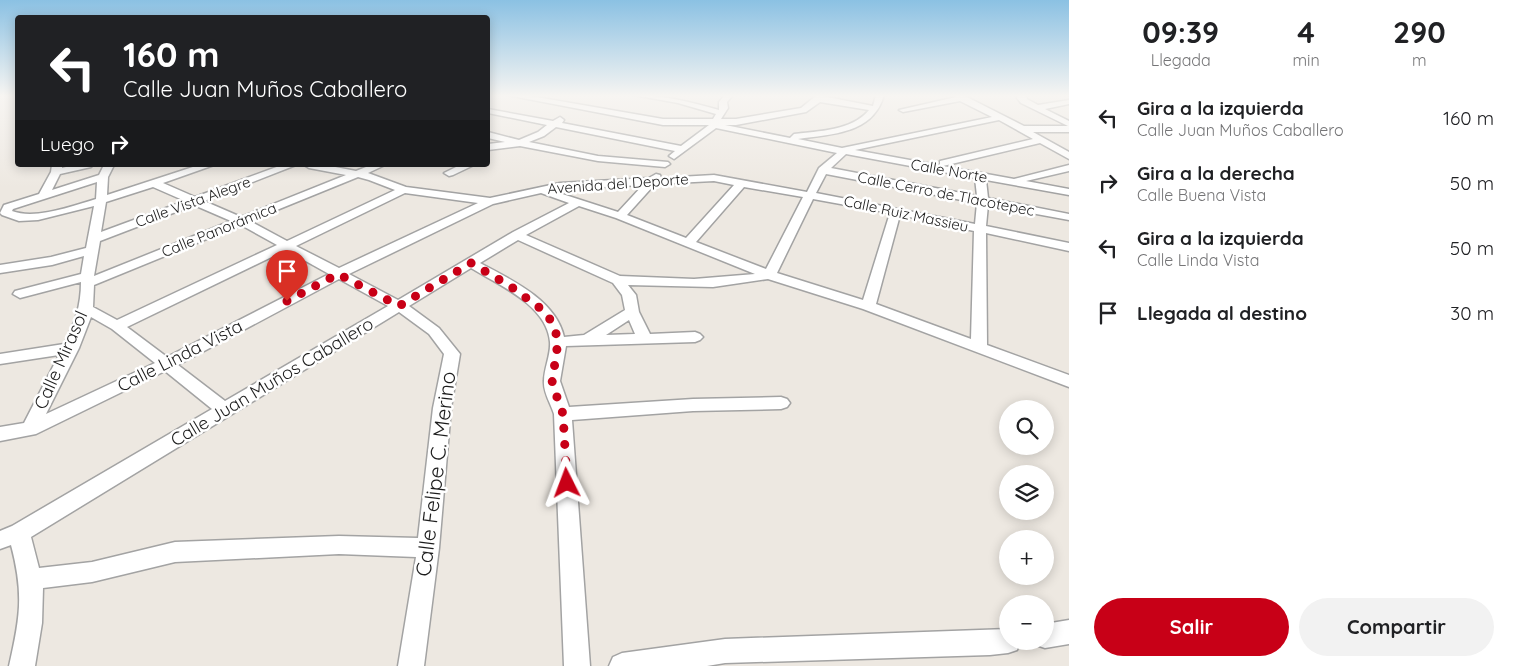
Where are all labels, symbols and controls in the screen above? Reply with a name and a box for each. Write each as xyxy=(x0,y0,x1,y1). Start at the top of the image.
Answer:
text: 09:39 xyxy=(1142,13,1219,51)
text: 4 xyxy=(1297,13,1315,51)
text: 290 xyxy=(1393,13,1446,51)
text: 160 m xyxy=(123,32,220,76)
icon: left xyxy=(40,35,105,100)
text: Llegada xyxy=(1151,50,1211,70)
text: min xyxy=(1293,50,1320,70)
text: m xyxy=(1412,50,1427,70)
text: Calle Juan Muños Caballero xyxy=(123,75,407,103)
text: Gira a la izquierda xyxy=(1137,96,1304,120)
icon: left xyxy=(1094,104,1122,132)
text: 160 m xyxy=(1443,106,1494,130)
text: Calle Juan Muños Caballero xyxy=(1137,120,1344,140)
icon: right xyxy=(105,130,133,158)
text: Luego xyxy=(40,132,95,156)
street label: Calle Norte xyxy=(909,154,989,187)
text: Gira a la derecha xyxy=(1137,161,1295,185)
street label: Calle Cerro de Tlacotepec xyxy=(856,167,1036,220)
street label: Avenida del Deporte xyxy=(547,169,689,198)
icon: right xyxy=(1094,169,1122,197)
text: 50 m xyxy=(1450,171,1494,195)
street label: Calle Vista Alegre xyxy=(133,172,253,231)
text: Calle Buena Vista xyxy=(1137,185,1266,205)
street label: Calle Ruiz Massieu xyxy=(842,191,970,236)
street label: Calle Panorámica xyxy=(159,198,279,261)
text: Gira a la izquierda xyxy=(1137,226,1304,250)
icon: left xyxy=(1094,234,1122,262)
text: 50 m xyxy=(1450,236,1494,260)
pin xyxy=(266,250,308,301)
text: Calle Linda Vista xyxy=(1137,250,1259,270)
icon: arrive xyxy=(273,257,301,285)
icon: arrive xyxy=(1094,299,1122,327)
text: Llegada al destino xyxy=(1137,301,1307,325)
text: 30 m xyxy=(1450,301,1494,325)
street label: Calle Mirasol xyxy=(29,307,93,413)
street label: Calle Juan Muños Caballero xyxy=(166,312,377,451)
street label: Calle Linda Vista xyxy=(113,314,246,397)
street label: Calle Felipe C. Merino xyxy=(410,370,460,578)
map controls xyxy=(999,400,1054,650)
button: search xyxy=(999,400,1054,455)
position arrow xyxy=(540,456,592,508)
button: layers xyxy=(999,465,1054,520)
button: + xyxy=(999,530,1054,585)
button: − xyxy=(999,595,1054,650)
button: Salir xyxy=(1094,598,1289,656)
button: Compartir xyxy=(1299,598,1494,656)

